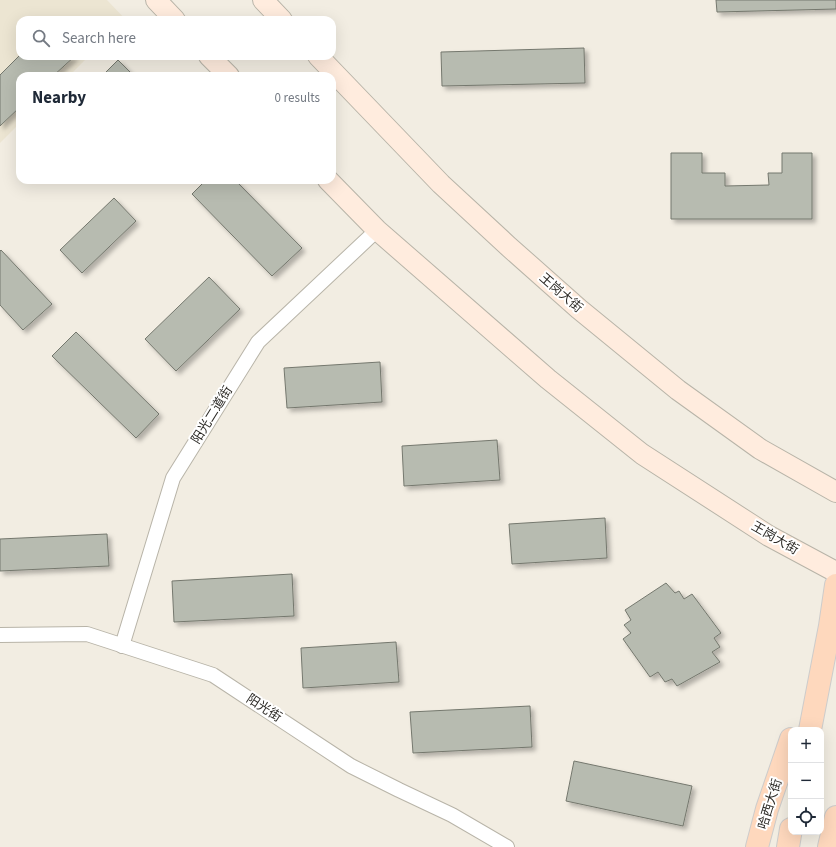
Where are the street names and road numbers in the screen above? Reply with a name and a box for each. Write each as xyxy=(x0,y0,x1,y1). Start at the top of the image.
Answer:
street label: 王岗大街 xyxy=(535,269,587,317)
street label: 阳光二道街 xyxy=(187,383,237,447)
street label: 王岗大街 xyxy=(748,517,802,559)
street label: 阳光街 xyxy=(243,690,285,726)
street label: 哈西大街 xyxy=(754,776,786,832)

